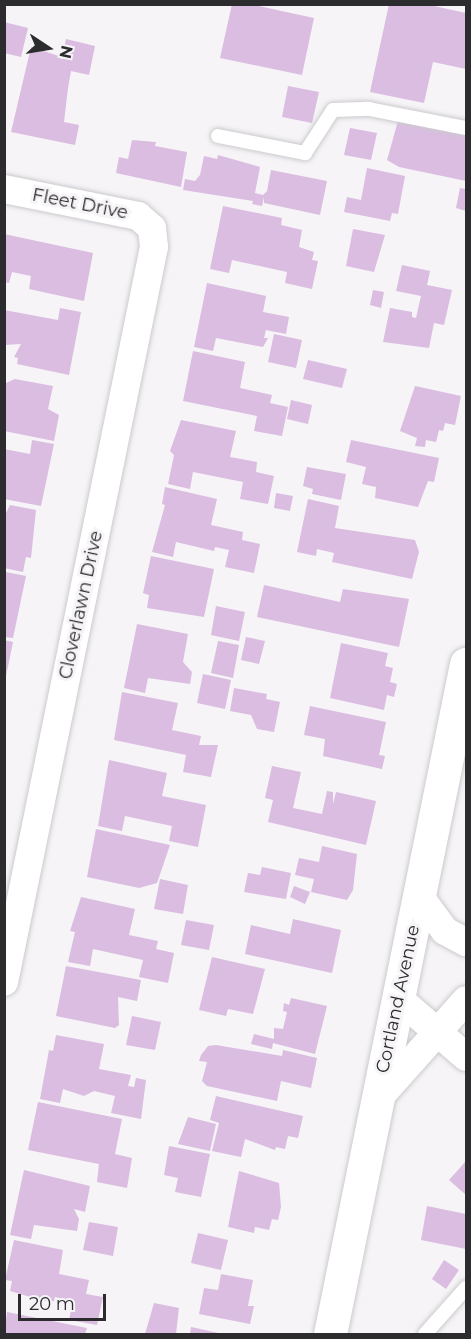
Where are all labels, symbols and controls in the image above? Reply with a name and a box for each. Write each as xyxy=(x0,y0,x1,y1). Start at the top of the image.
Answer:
north arrow xyxy=(18,18,78,78)
text: N xyxy=(55,44,77,60)
street label: Fleet Drive xyxy=(30,184,130,224)
street label: Cloverlawn Drive xyxy=(55,529,107,681)
street label: Cortland Avenue xyxy=(372,923,424,1075)
scale bar xyxy=(21,1282,110,1320)
text: 20 m xyxy=(29,1293,75,1315)

